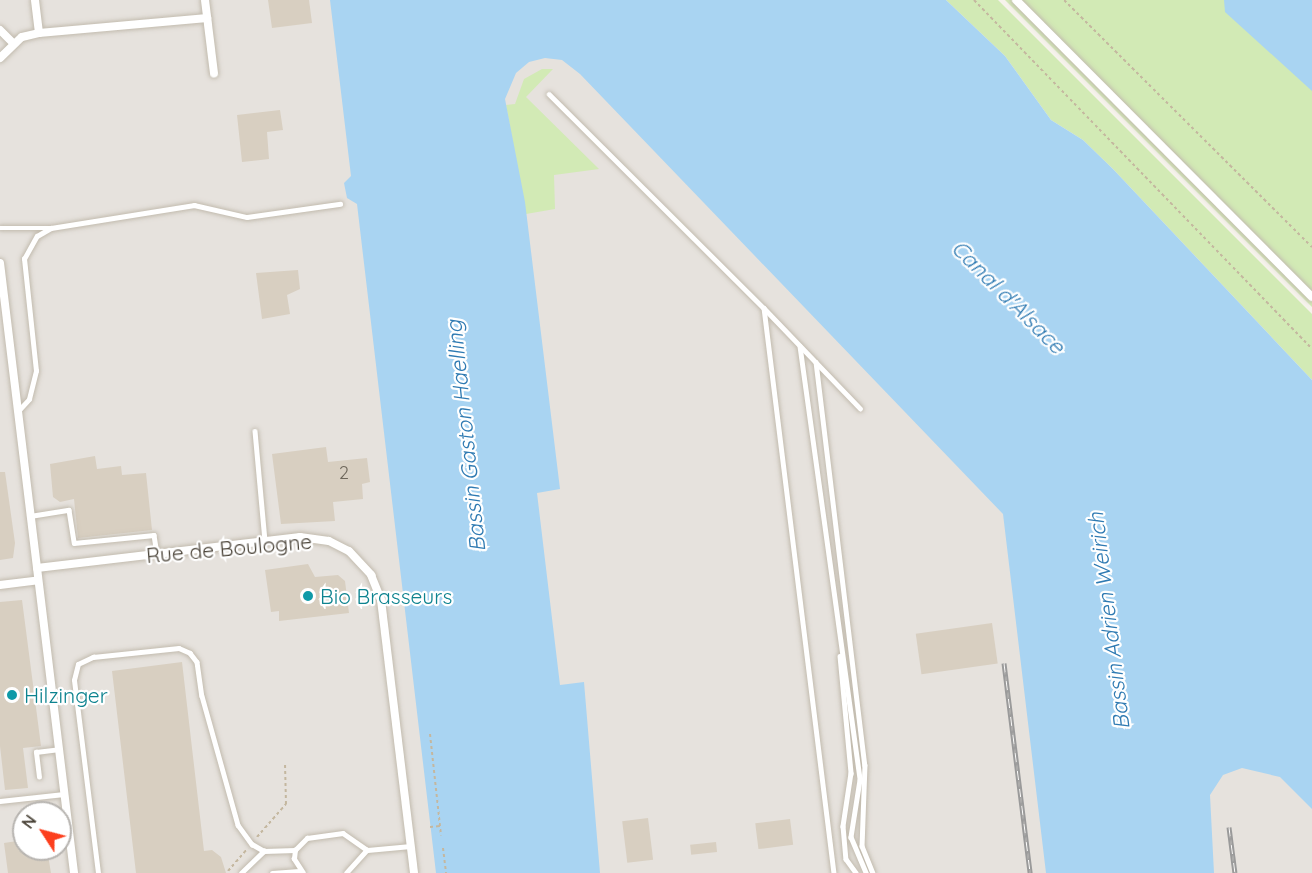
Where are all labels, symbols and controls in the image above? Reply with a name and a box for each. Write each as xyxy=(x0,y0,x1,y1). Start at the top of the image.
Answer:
water label: Canal d'Alsace xyxy=(946,235,1070,359)
water label: Bassin Gaston Haelling xyxy=(441,319,491,553)
house number: 2 xyxy=(339,462,349,484)
water label: Bassin Adrien Weirich xyxy=(1083,511,1135,731)
street label: Rue de Boulogne xyxy=(145,528,313,568)
place label: Bio Brasseurs xyxy=(320,583,452,609)
marker: Bio Brasseurs xyxy=(301,589,315,603)
place label: Hilzinger xyxy=(24,682,108,708)
marker: Hilzinger xyxy=(5,688,19,702)
north arrow xyxy=(12,801,72,861)
text: N xyxy=(18,811,41,832)

